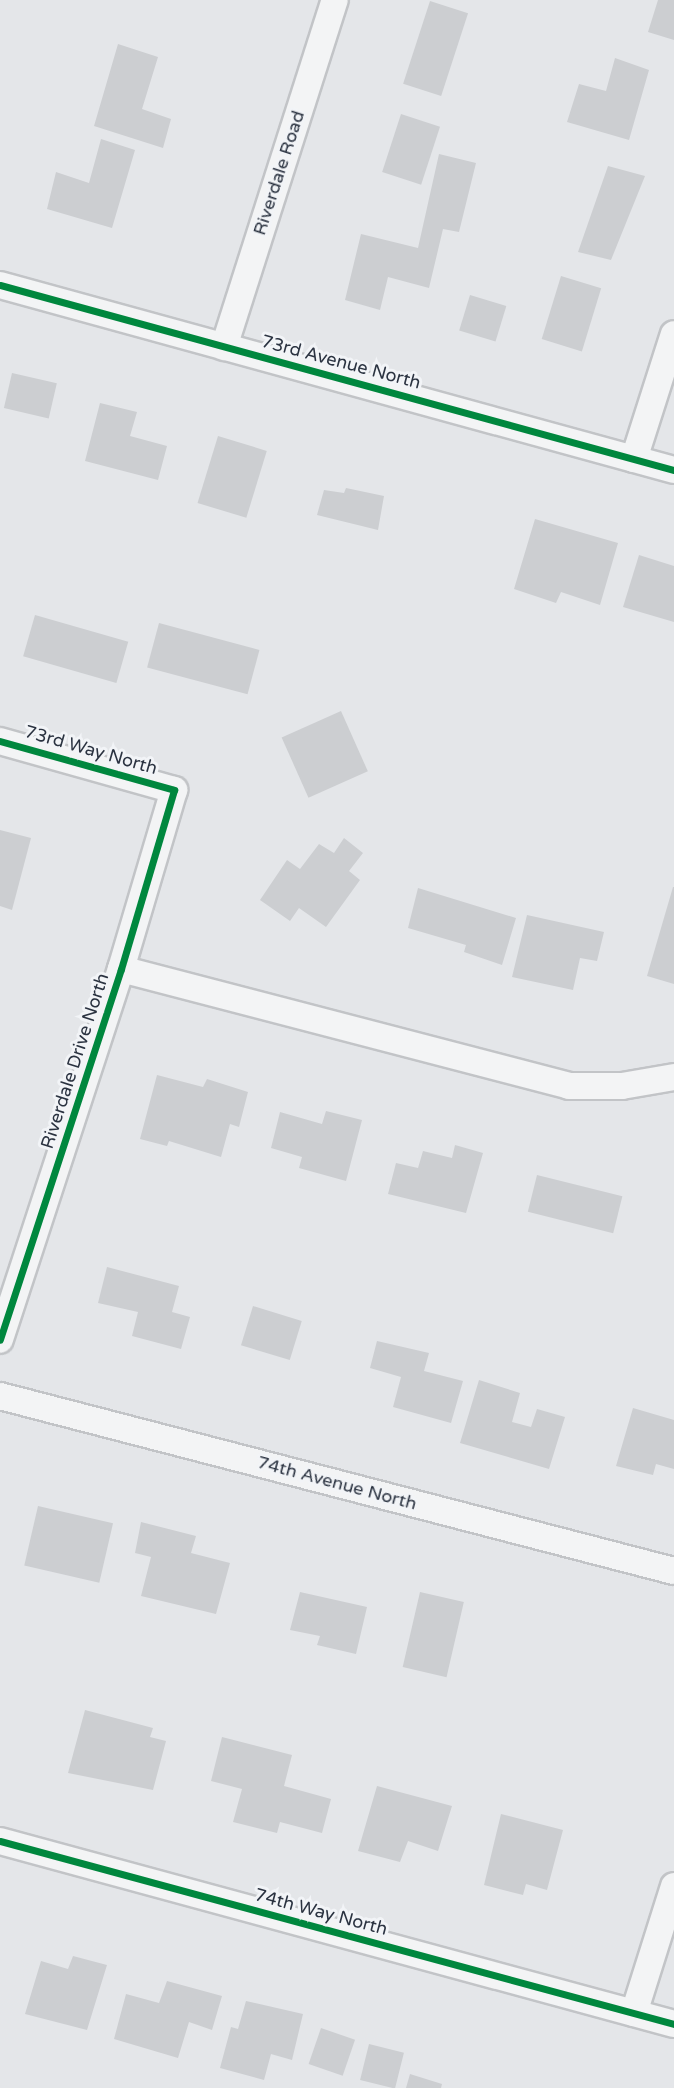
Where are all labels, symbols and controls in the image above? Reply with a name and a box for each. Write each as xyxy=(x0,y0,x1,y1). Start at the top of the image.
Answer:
street label: Riverdale Road xyxy=(249,108,309,238)
street label: 73rd Avenue North xyxy=(259,330,423,394)
street label: 73rd Way North xyxy=(22,721,160,779)
street label: Riverdale Drive North xyxy=(36,971,114,1151)
street label: 74th Avenue North xyxy=(255,1451,419,1515)
street label: 74th Way North xyxy=(252,1884,390,1940)

